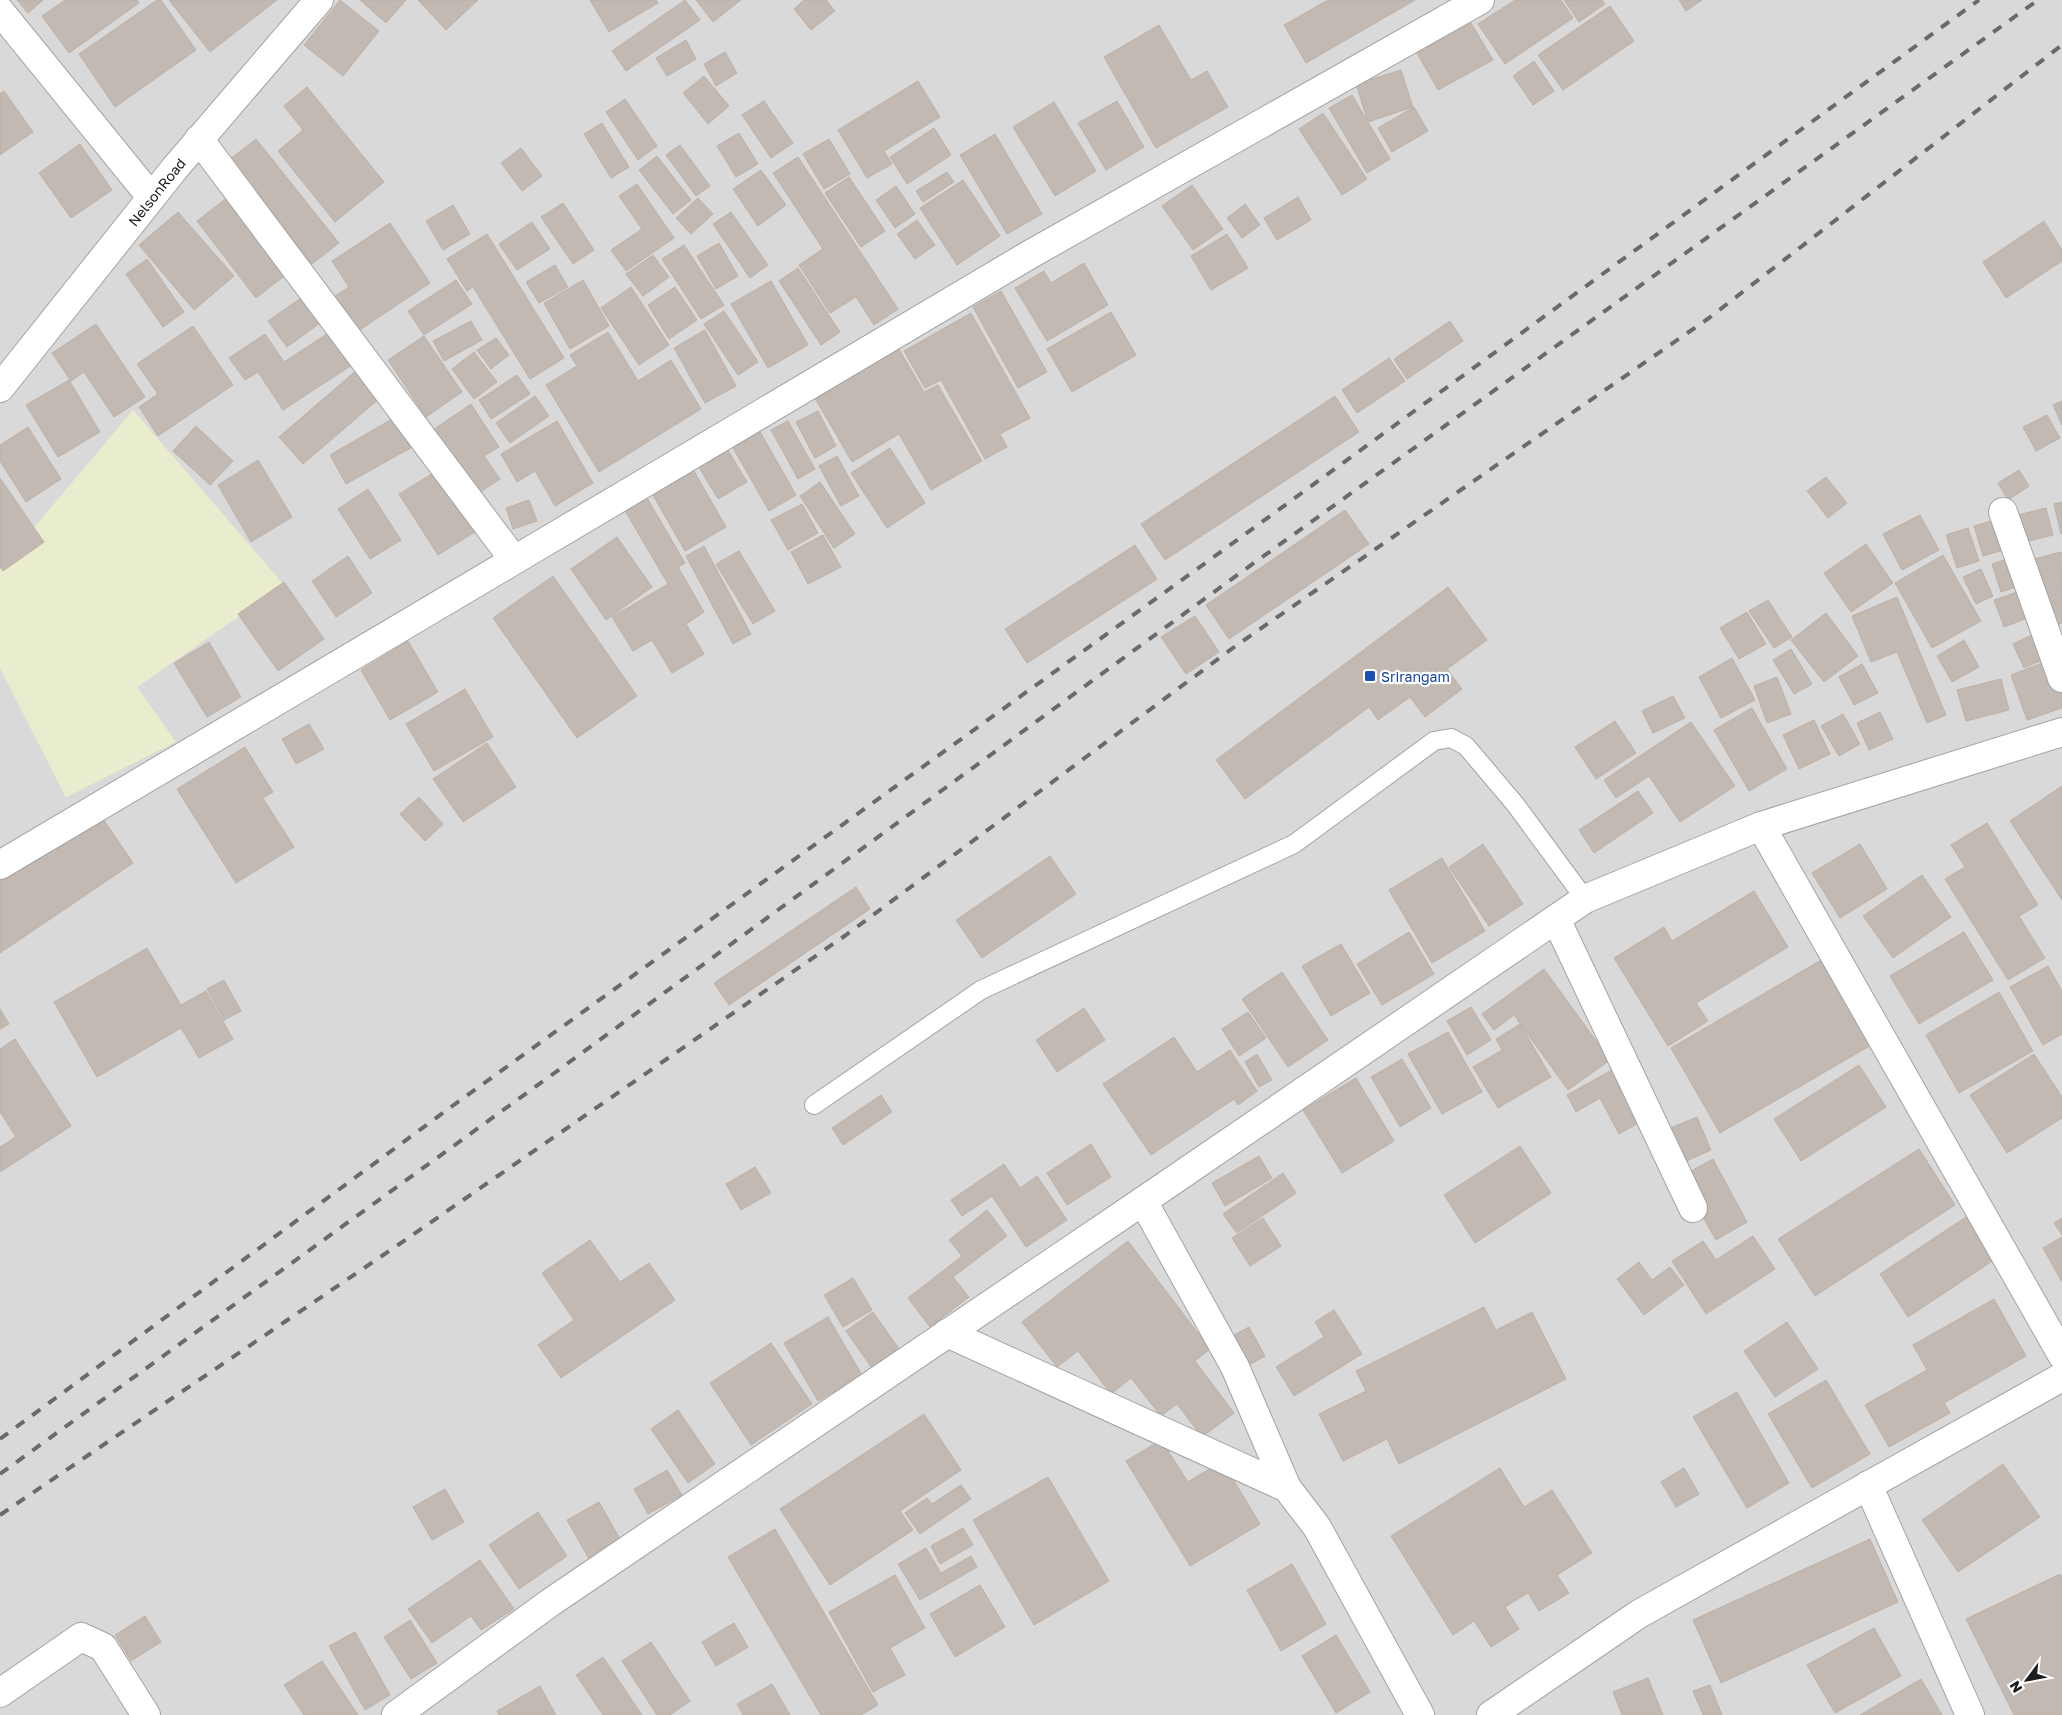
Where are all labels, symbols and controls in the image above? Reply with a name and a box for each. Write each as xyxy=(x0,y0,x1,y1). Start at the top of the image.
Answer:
street label: NelsonRoad xyxy=(124,154,189,229)
place label: Srirangam xyxy=(1381,668,1450,685)
marker: Srirangam xyxy=(1363,669,1377,683)
north arrow xyxy=(2002,1655,2052,1705)
text: N xyxy=(2006,1678,2026,1696)

